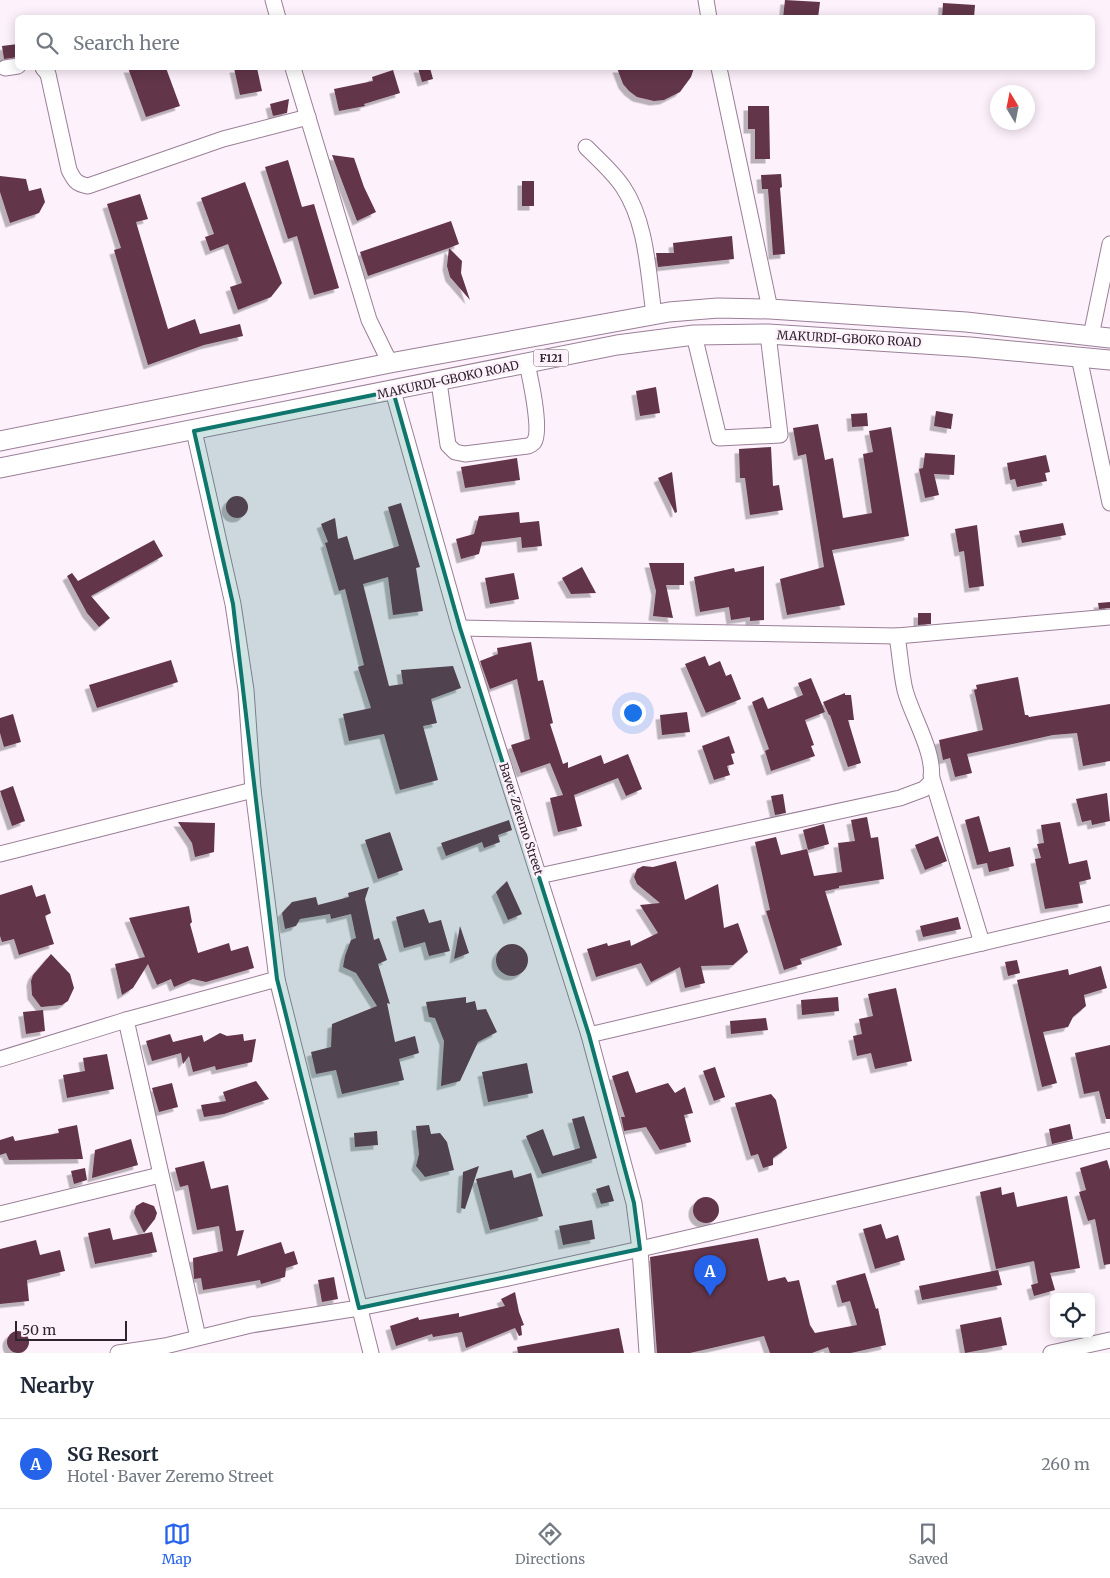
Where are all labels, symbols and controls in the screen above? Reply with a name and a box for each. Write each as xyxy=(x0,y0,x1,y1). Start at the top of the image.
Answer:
search box xyxy=(15,15,1095,70)
icon: search xyxy=(33,29,61,57)
text: Search here xyxy=(73,31,180,55)
north arrow xyxy=(990,85,1035,130)
street label: MAKURDI-GBOKO ROAD xyxy=(776,327,922,350)
road number: F121 xyxy=(534,349,568,366)
street label: MAKURDI-GBOKO ROAD xyxy=(376,357,520,402)
your location xyxy=(620,700,646,726)
street label: Baver Zeremo Street xyxy=(496,761,547,877)
pin: A xyxy=(694,1255,726,1296)
map controls xyxy=(1050,1293,1095,1338)
button: locate xyxy=(1050,1293,1095,1338)
scale bar xyxy=(15,1318,128,1341)
text: 50 m xyxy=(22,1321,56,1339)
text: Nearby xyxy=(20,1372,94,1399)
text: SG Resort xyxy=(67,1442,159,1466)
text: A xyxy=(30,1454,42,1474)
text: 260 m xyxy=(1041,1454,1090,1474)
text: Hotel · Baver Zeremo Street xyxy=(67,1466,274,1486)
tab: Map xyxy=(162,1520,192,1568)
tab: Directions xyxy=(515,1520,585,1568)
tab: Saved xyxy=(909,1520,948,1568)

